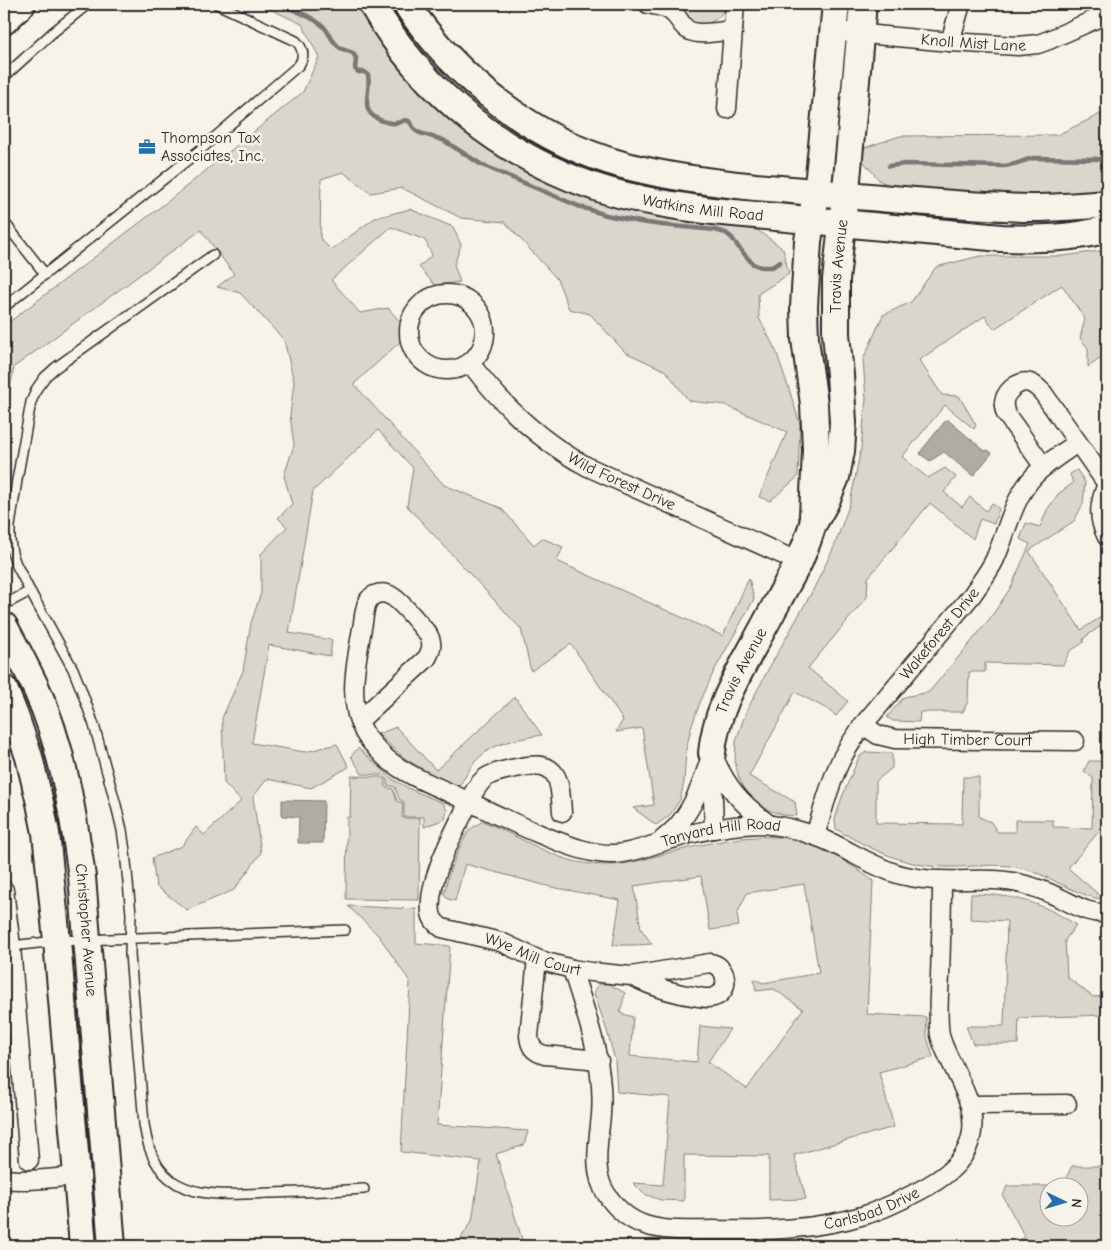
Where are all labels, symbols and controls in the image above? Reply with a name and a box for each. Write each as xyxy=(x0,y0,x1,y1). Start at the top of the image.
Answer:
street label: Knoll Mist Lane xyxy=(920,30,1027,55)
place label: Thompson Tax Associates, Inc. xyxy=(161,129,264,165)
office icon: Thompson Tax Associates, Inc. xyxy=(137,137,157,157)
street label: Watkins Mill Road xyxy=(641,191,764,225)
street label: Travis Avenue xyxy=(827,218,852,313)
street label: Wild Forest Drive xyxy=(564,448,678,514)
street label: Wakeforest Drive xyxy=(896,584,983,683)
street label: Travis Avenue xyxy=(712,625,771,716)
street label: High Timber Court xyxy=(903,730,1032,750)
street label: Tanyard Hill Road xyxy=(659,815,782,851)
street label: Christopher Avenue xyxy=(71,862,101,997)
street label: Wye Mill Court xyxy=(483,929,582,979)
north arrow xyxy=(1038,1178,1088,1228)
street label: Carlsbad Drive xyxy=(823,1184,922,1233)
text: N xyxy=(1068,1198,1085,1208)

